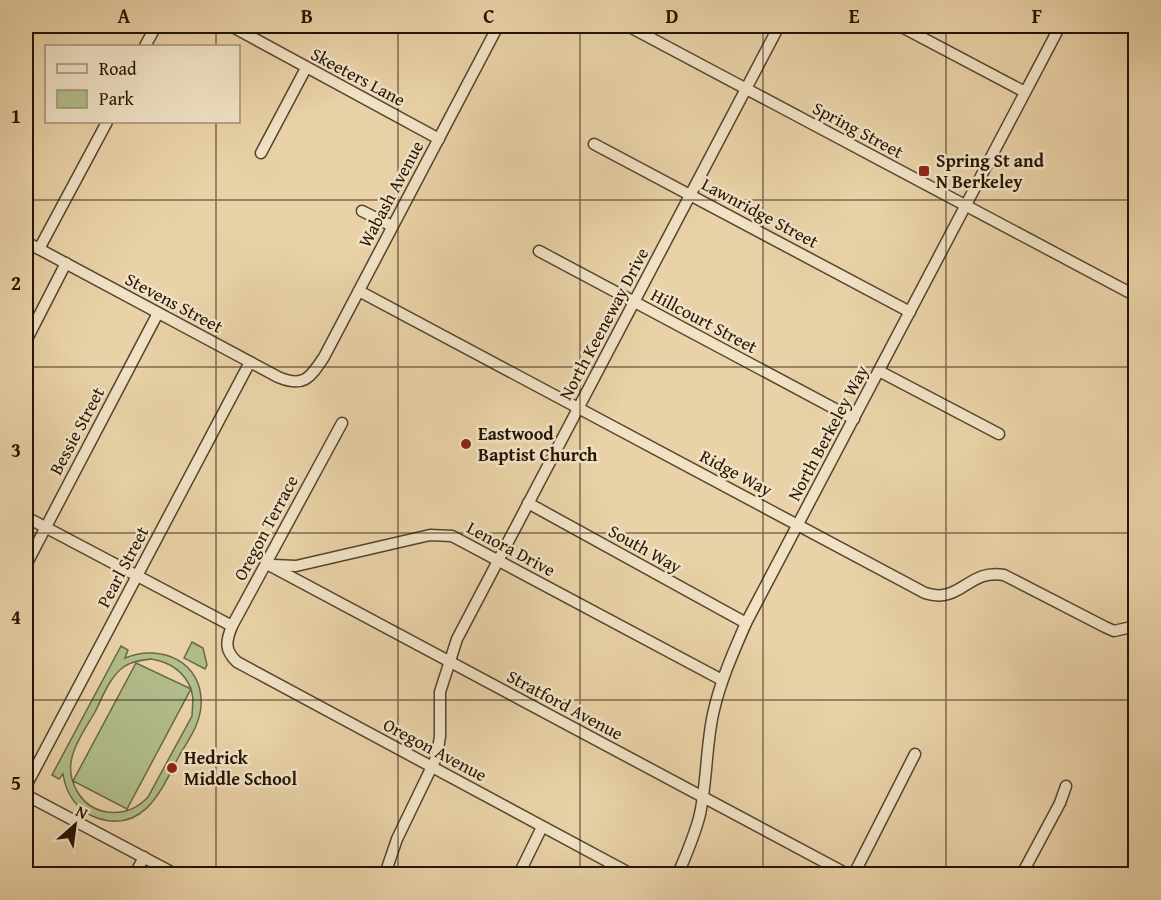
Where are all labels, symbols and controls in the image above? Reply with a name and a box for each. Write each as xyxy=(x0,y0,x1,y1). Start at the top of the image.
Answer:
text: A xyxy=(118,1,131,30)
text: B xyxy=(301,1,313,30)
text: C xyxy=(483,1,495,30)
text: D xyxy=(665,1,679,30)
text: E xyxy=(849,1,860,30)
text: F xyxy=(1032,1,1042,30)
street label: Skeeters Lane xyxy=(306,40,410,113)
legend xyxy=(45,45,240,123)
text: Road xyxy=(99,55,137,82)
text: Park xyxy=(99,85,135,112)
street label: Spring Street xyxy=(808,94,909,165)
text: 1 xyxy=(11,101,21,130)
street label: Wabash Avenue xyxy=(351,136,430,252)
place label: Spring St and N Berkeley xyxy=(936,147,1045,195)
marker: Spring St and N Berkeley xyxy=(917,164,931,178)
street label: Lawnridge Street xyxy=(697,170,824,255)
street label: North Keeneway Drive xyxy=(552,243,655,405)
street label: Stevens Street xyxy=(121,265,229,340)
text: 2 xyxy=(11,268,21,297)
street label: Hillcourt Street xyxy=(646,281,763,360)
street label: North Berkeley Way xyxy=(780,360,875,506)
street label: Bessie Street xyxy=(42,382,111,479)
place label: Eastwood Baptist Church xyxy=(478,420,598,468)
text: 3 xyxy=(11,435,21,464)
marker: Eastwood Baptist Church xyxy=(459,437,473,451)
street label: Ridge Way xyxy=(695,442,777,503)
street label: Oregon Terrace xyxy=(226,470,305,585)
street label: Lenora Drive xyxy=(462,514,560,583)
street label: South Way xyxy=(604,517,687,580)
street label: Pearl Street xyxy=(90,521,156,612)
text: 4 xyxy=(11,602,21,631)
street label: Stratford Avenue xyxy=(502,663,628,747)
street label: Oregon Avenue xyxy=(379,711,492,788)
place label: Hedrick Middle School xyxy=(184,744,297,792)
marker: Hedrick Middle School xyxy=(165,761,179,775)
text: 5 xyxy=(11,768,21,797)
north arrow xyxy=(45,795,105,855)
text: N xyxy=(72,799,93,825)

